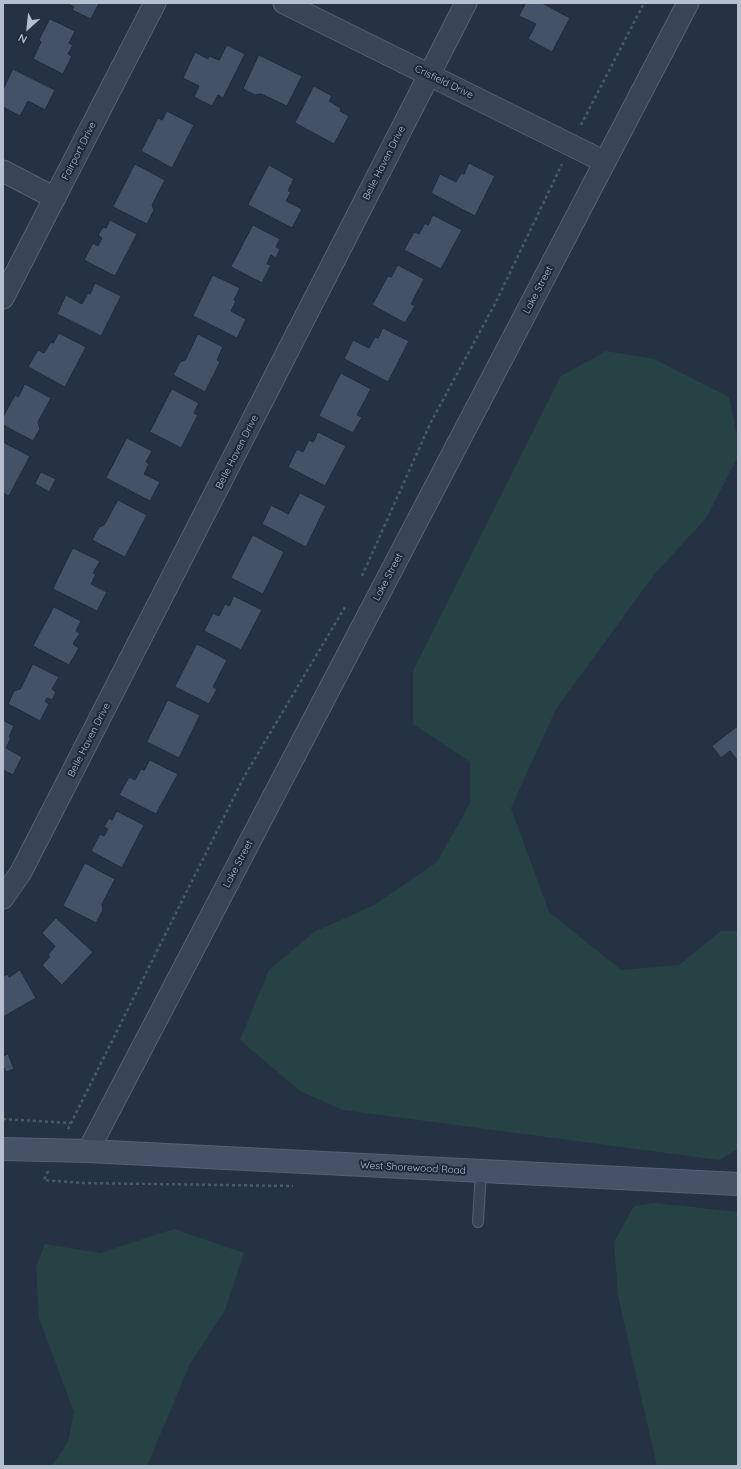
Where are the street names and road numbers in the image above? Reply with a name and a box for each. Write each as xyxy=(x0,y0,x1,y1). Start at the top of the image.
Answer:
street label: Crisfield Drive xyxy=(413,63,475,101)
street label: Fairport Drive xyxy=(59,120,99,182)
street label: Belle Haven Drive xyxy=(360,124,408,202)
street label: Lake Street xyxy=(520,264,556,316)
street label: Belle Haven Drive xyxy=(213,413,261,491)
street label: Lake Street xyxy=(370,551,406,603)
street label: Belle Haven Drive xyxy=(65,701,113,779)
street label: Lake Street xyxy=(220,838,256,890)
street label: West Shorewood Road xyxy=(360,1159,466,1177)

